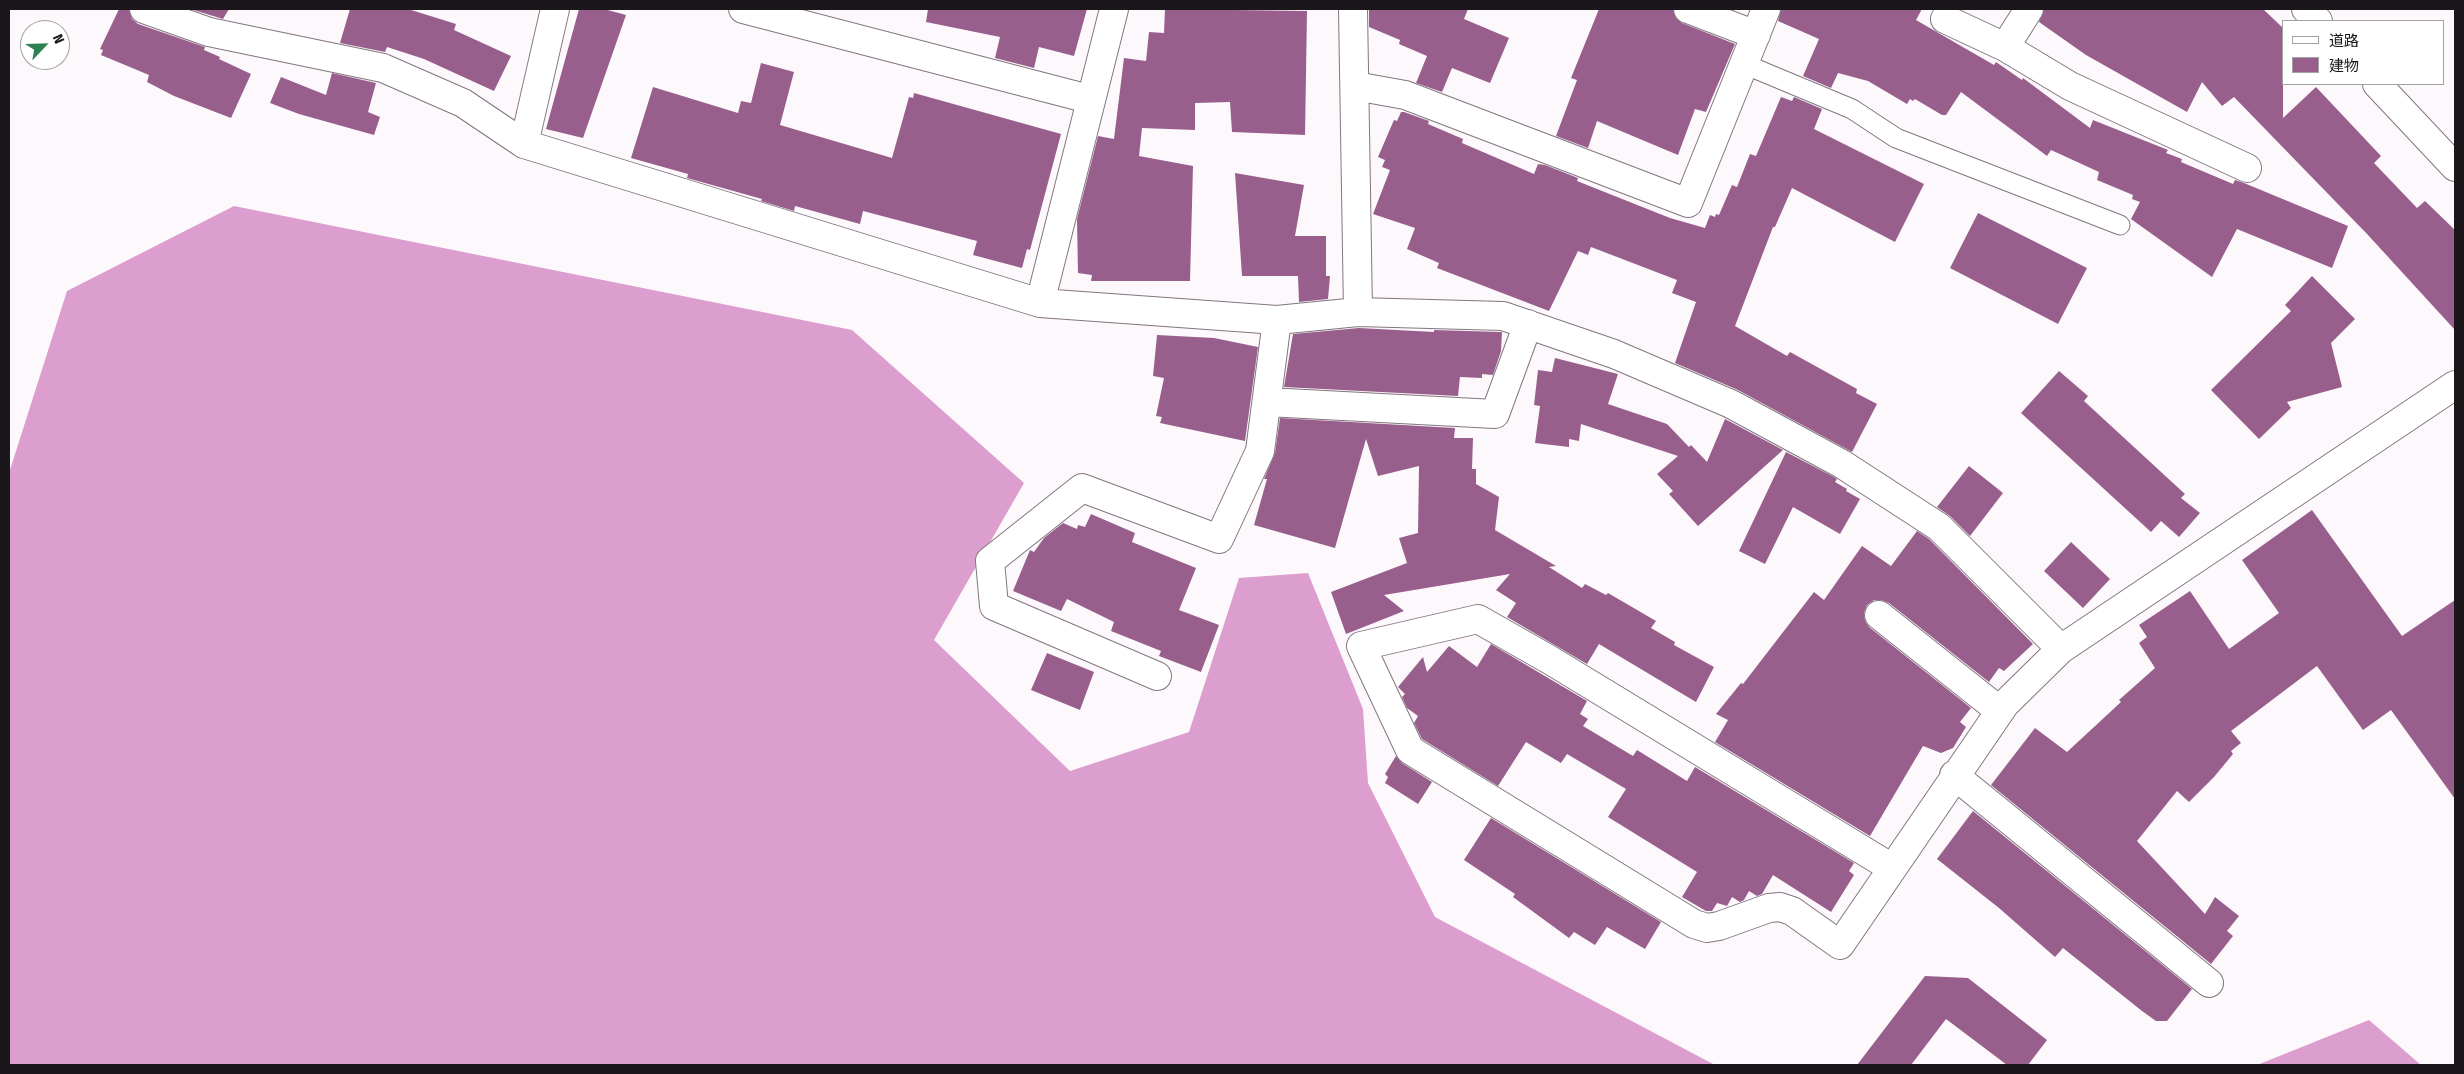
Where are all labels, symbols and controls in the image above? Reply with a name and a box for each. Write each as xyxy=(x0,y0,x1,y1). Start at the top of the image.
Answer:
north arrow xyxy=(20,20,70,70)
legend xyxy=(2282,20,2444,85)
text: N xyxy=(49,32,68,46)
text: 道路 xyxy=(2329,32,2359,50)
text: 建物 xyxy=(2329,57,2359,75)

